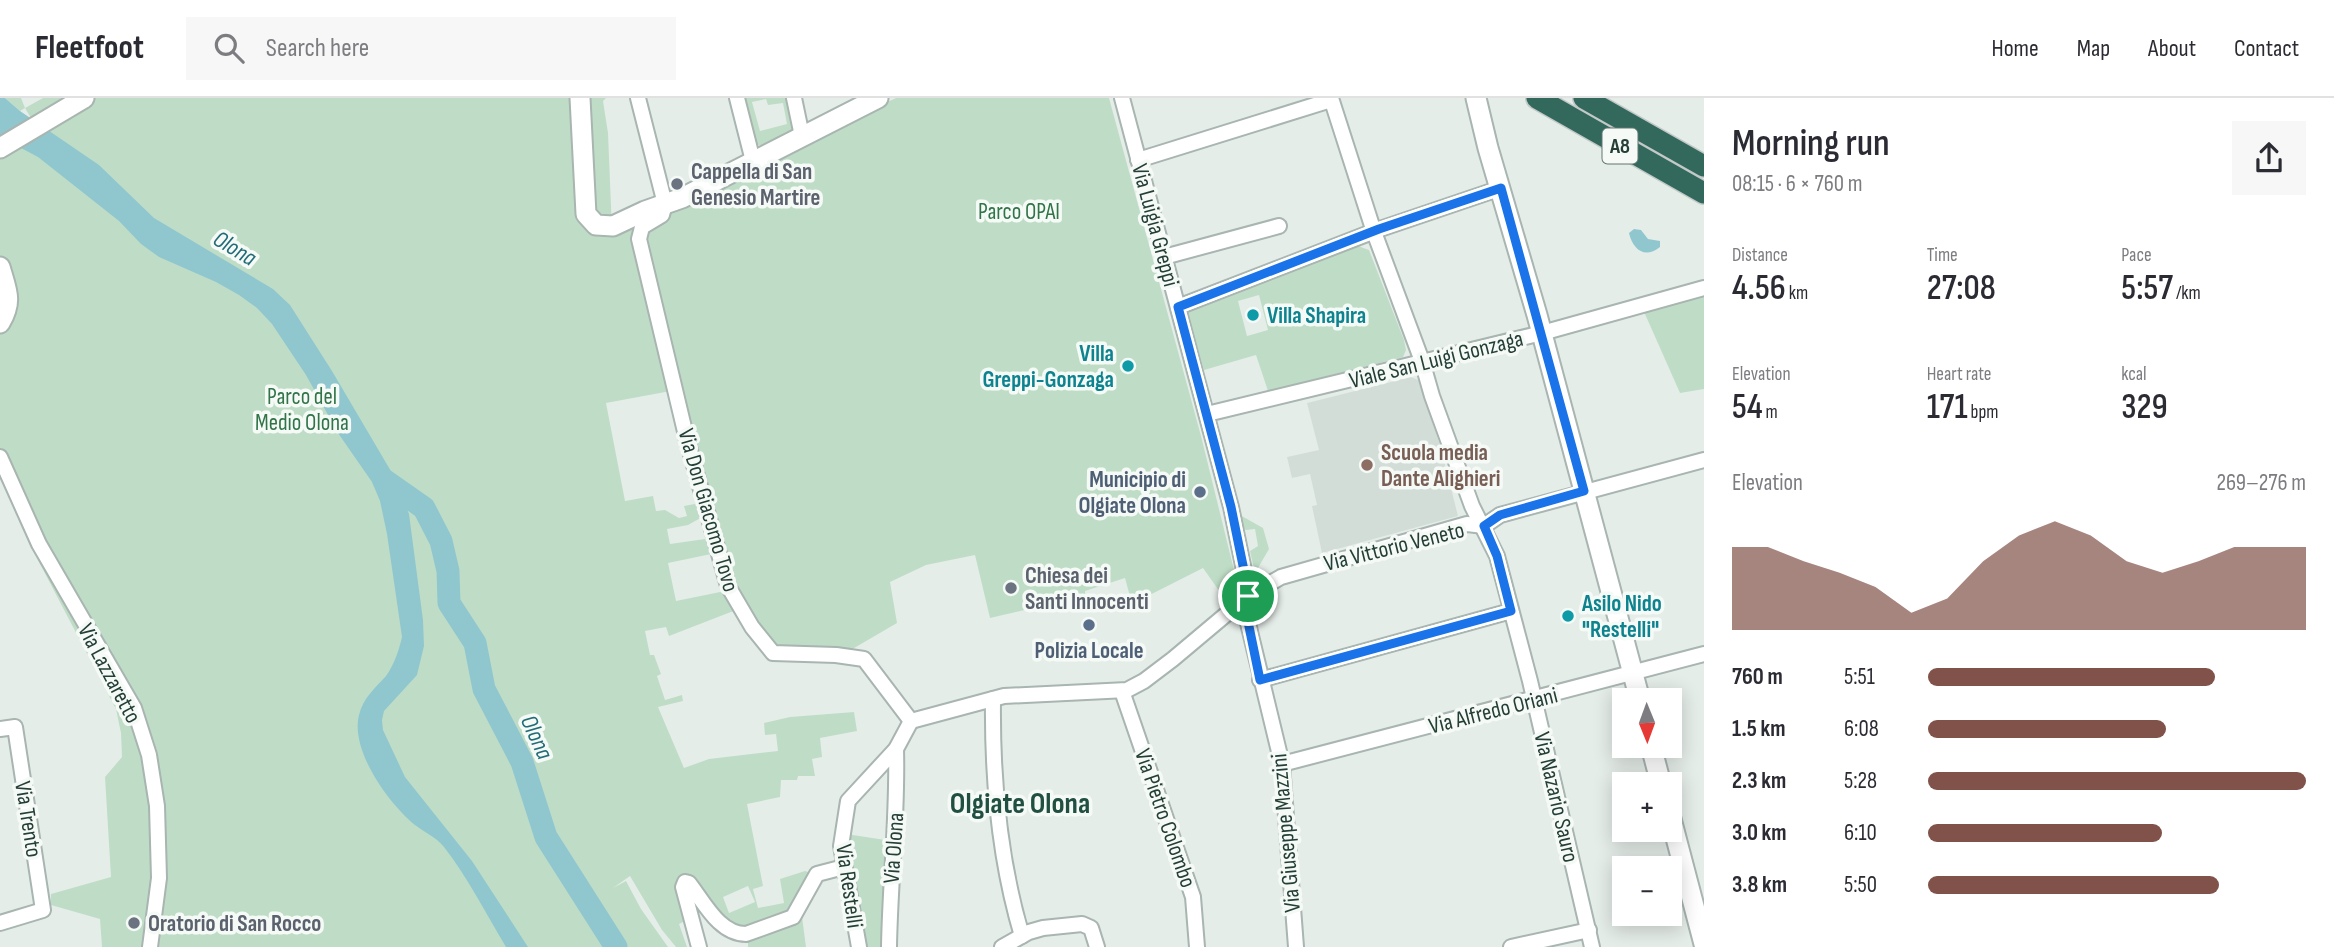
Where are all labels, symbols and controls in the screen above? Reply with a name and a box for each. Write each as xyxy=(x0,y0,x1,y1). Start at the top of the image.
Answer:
search box xyxy=(186,17,676,80)
text: Fleetfoot xyxy=(35,28,144,68)
icon: search xyxy=(210,29,248,67)
text: Search here xyxy=(266,33,369,64)
text: Home xyxy=(1991,34,2039,63)
text: Map xyxy=(2077,34,2110,63)
text: About xyxy=(2148,34,2196,63)
text: Contact xyxy=(2234,34,2299,63)
text: Morning run xyxy=(1732,121,1890,166)
button: share xyxy=(2232,121,2306,195)
road number: A8 xyxy=(1602,128,1638,164)
place label: Cappella di San Genesio Martire xyxy=(691,158,820,212)
street label: Via Luigia Greppi xyxy=(1125,161,1185,290)
text: 08:15 · 6 × 760 m xyxy=(1732,170,1862,198)
marker: Cappella di San Genesio Martire xyxy=(669,176,685,192)
park label: Parco OPAI xyxy=(978,198,1060,226)
water label: Olona xyxy=(208,224,262,273)
text: Distance xyxy=(1732,244,1788,267)
text: Time xyxy=(1927,244,1958,267)
text: Pace xyxy=(2121,244,2152,267)
text: 4.56 xyxy=(1732,267,1786,310)
text: 27:08 xyxy=(1927,267,1996,310)
text: 5:57 xyxy=(2121,267,2173,310)
text: km xyxy=(1786,282,1808,305)
text: /km xyxy=(2173,282,2201,305)
place label: Villa Shapira xyxy=(1267,302,1366,330)
marker: Villa Shapira xyxy=(1245,307,1261,323)
street label: Viale San Luigi Gonzaga xyxy=(1346,325,1526,395)
place label: Villa Greppi-Gonzaga xyxy=(982,340,1114,394)
marker: Villa Greppi-Gonzaga xyxy=(1120,358,1136,374)
text: Elevation xyxy=(1732,363,1791,386)
text: Heart rate xyxy=(1927,363,1992,386)
text: kcal xyxy=(2121,363,2146,386)
park label: Parco del Medio Olona xyxy=(255,383,349,437)
text: 54 xyxy=(1732,386,1763,429)
text: 171 xyxy=(1927,386,1968,429)
text: 329 xyxy=(2121,386,2168,429)
text: m xyxy=(1763,401,1778,424)
text: bpm xyxy=(1968,401,1999,424)
street label: Via Don Giacomo Tovo xyxy=(671,426,745,595)
place label: Scuola media Dante Alighieri xyxy=(1381,439,1500,493)
marker: Scuola media Dante Alighieri xyxy=(1359,457,1375,473)
place label: Municipio di Olgiate Olona xyxy=(1078,466,1186,520)
text: Elevation xyxy=(1732,469,1803,497)
text: 269–276 m xyxy=(2216,469,2306,497)
marker: Municipio di Olgiate Olona xyxy=(1192,484,1208,500)
street label: Via Vittorio Veneto xyxy=(1321,516,1467,578)
place label: Chiesa dei Santi Innocenti xyxy=(1025,562,1149,616)
pin xyxy=(1218,566,1278,626)
icon: arrive xyxy=(1229,577,1267,615)
marker: Chiesa dei Santi Innocenti xyxy=(1003,580,1019,596)
place label: Asilo Nido "Restelli" xyxy=(1581,590,1662,644)
marker: Asilo Nido "Restelli" xyxy=(1560,608,1576,624)
marker: Polizia Locale xyxy=(1081,617,1097,633)
street label: Via Lazzaretto xyxy=(71,619,147,728)
place label: Polizia Locale xyxy=(1035,637,1143,665)
text: 760 m xyxy=(1732,663,1783,691)
text: 5:51 xyxy=(1844,663,1875,691)
street label: Via Alfredo Oriani xyxy=(1426,681,1561,740)
north arrow xyxy=(1612,688,1682,758)
map controls xyxy=(1612,688,1682,926)
water label: Olona xyxy=(514,710,559,764)
text: 1.5 km xyxy=(1732,715,1785,743)
text: 6:08 xyxy=(1844,715,1879,743)
street label: Via Nazario Sauro xyxy=(1527,729,1585,865)
street label: Via Pietro Colombo xyxy=(1128,745,1202,891)
street label: Via Giuseppe Mazzini xyxy=(1265,752,1307,914)
text: 2.3 km xyxy=(1732,767,1786,795)
text: 5:28 xyxy=(1844,767,1877,795)
button: + xyxy=(1612,772,1682,842)
street label: Via Trento xyxy=(8,779,48,859)
district label: Olgiate Olona xyxy=(950,786,1090,822)
street label: Via Olona xyxy=(878,812,910,884)
text: 3.0 km xyxy=(1732,819,1787,847)
text: 6:10 xyxy=(1844,819,1877,847)
street label: Via Restelli xyxy=(829,842,869,930)
button: − xyxy=(1612,856,1682,926)
text: 3.8 km xyxy=(1732,871,1787,899)
text: 5:50 xyxy=(1844,871,1877,899)
place label: Oratorio di San Rocco xyxy=(148,910,321,938)
marker: Oratorio di San Rocco xyxy=(126,915,142,931)

